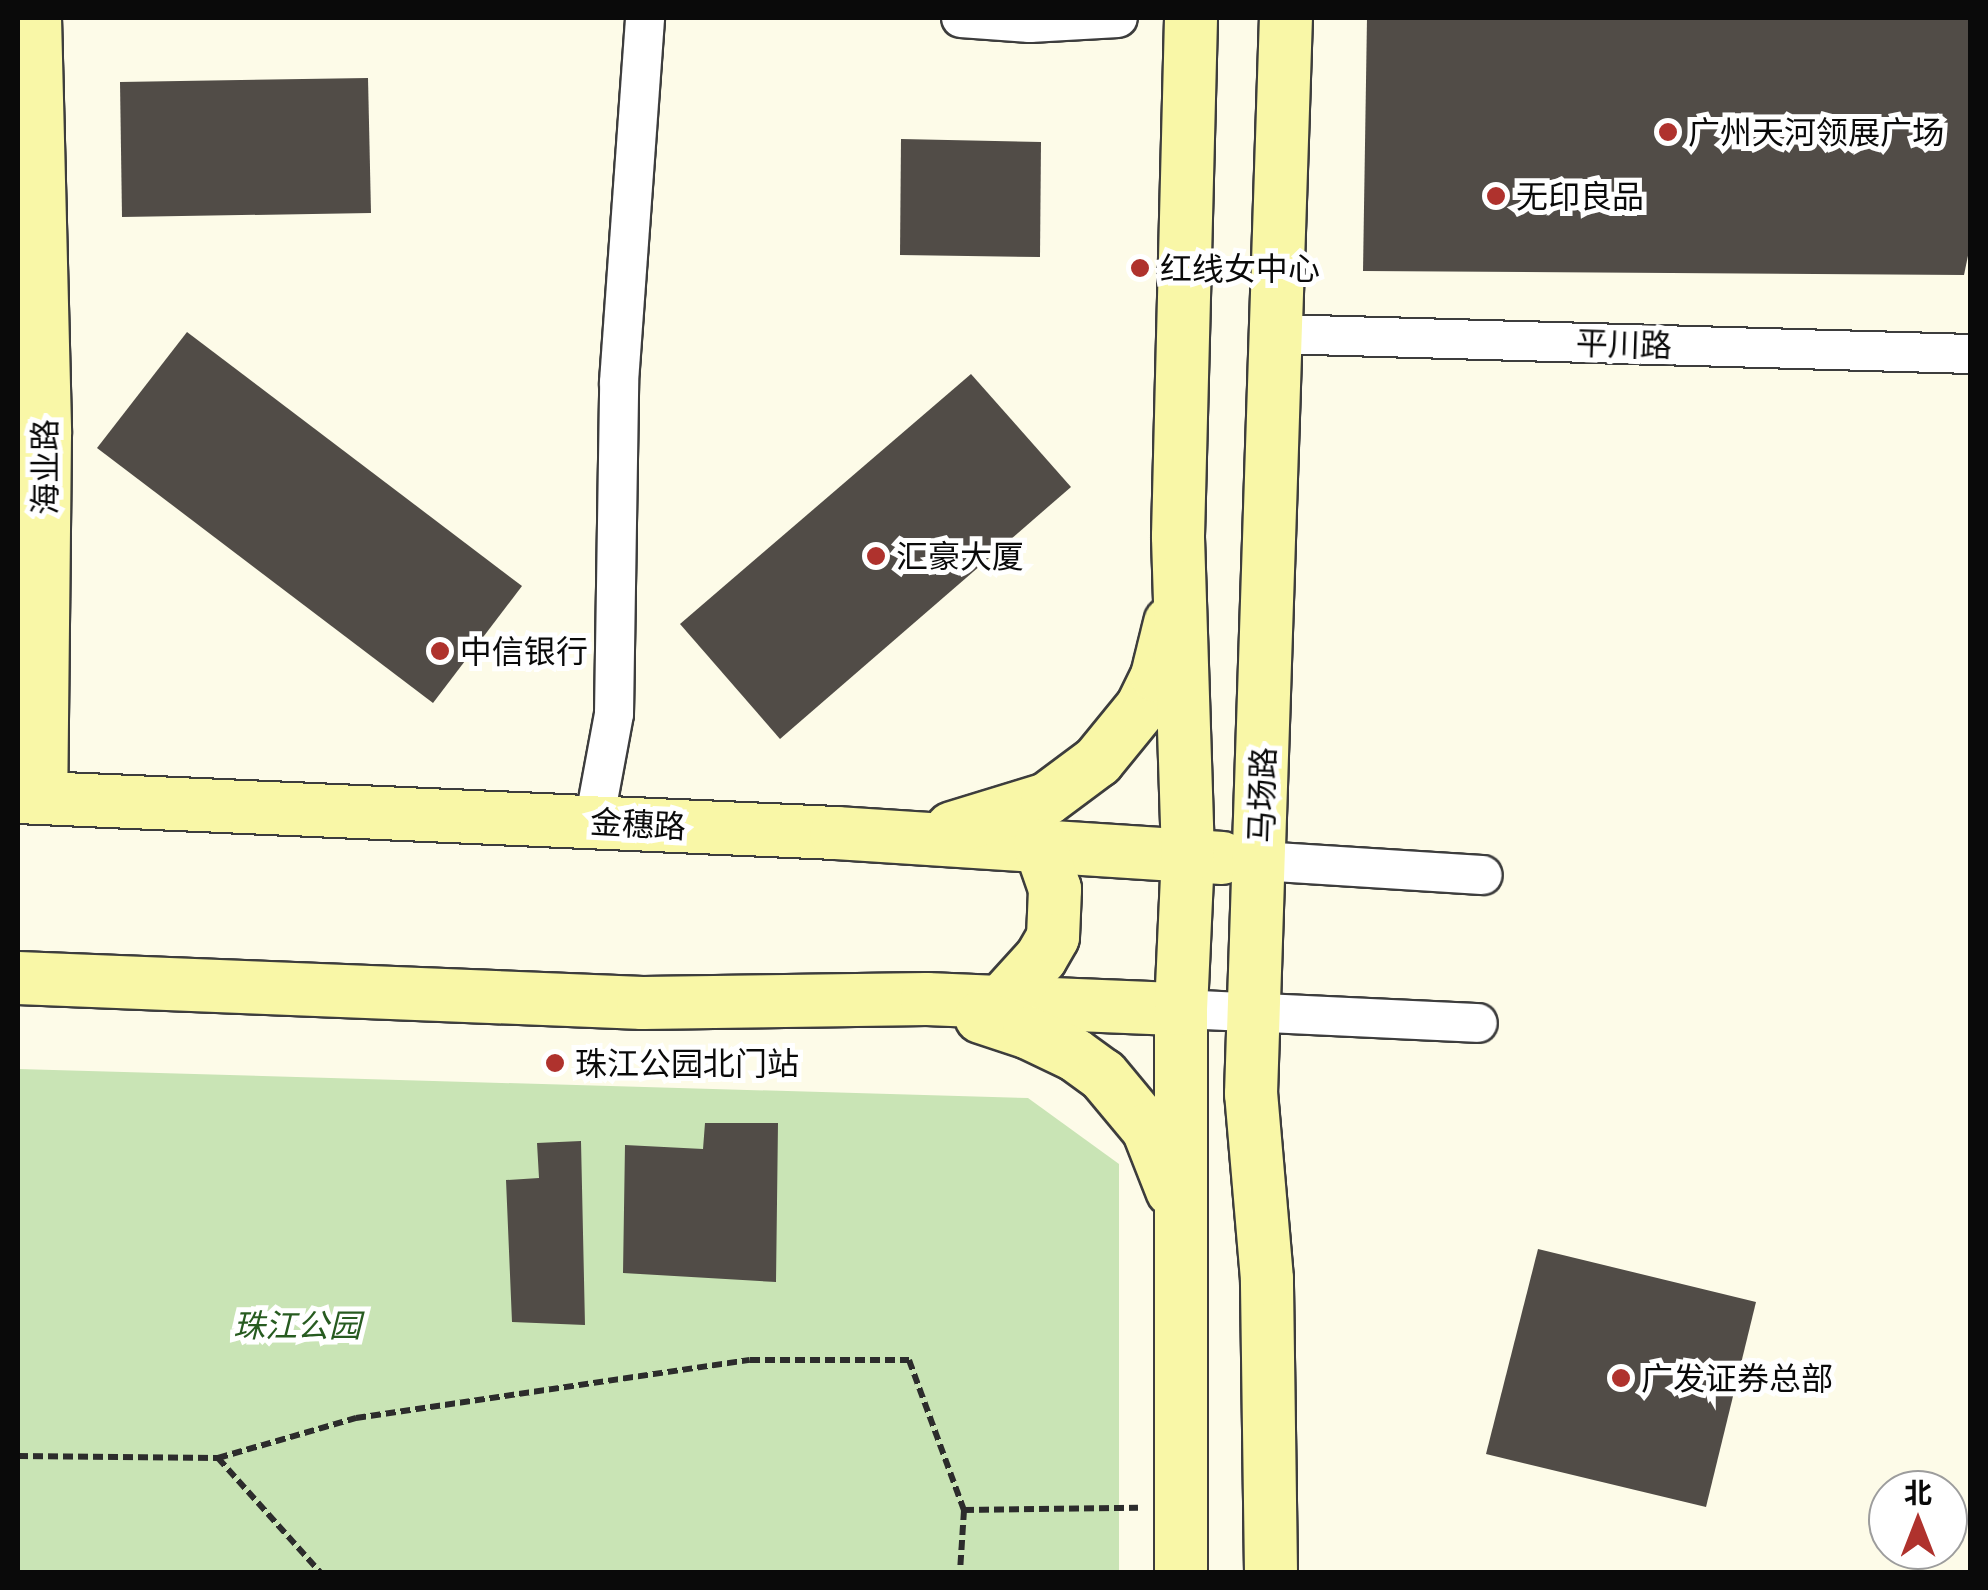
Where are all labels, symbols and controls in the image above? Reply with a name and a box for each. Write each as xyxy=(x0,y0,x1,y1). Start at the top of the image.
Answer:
place label: 广州天河领展广场 xyxy=(1688,113,1944,151)
marker: 广州天河领展广场 xyxy=(1657,121,1679,143)
place label: 无印良品 xyxy=(1516,177,1644,215)
marker: 无印良品 xyxy=(1485,185,1507,207)
place label: 红线女中心 xyxy=(1160,249,1320,287)
marker: 红线女中心 xyxy=(1129,257,1151,279)
street label: 平川路 xyxy=(1575,323,1673,365)
street label: 海业路 xyxy=(26,419,64,515)
place label: 汇豪大厦 xyxy=(896,537,1024,575)
marker: 汇豪大厦 xyxy=(865,545,887,567)
place label: 中信银行 xyxy=(460,632,588,670)
marker: 中信银行 xyxy=(429,640,451,662)
street label: 马场路 xyxy=(1241,746,1283,844)
street label: 金穗路 xyxy=(589,802,687,846)
place label: 珠江公园北门站 xyxy=(575,1044,799,1082)
marker: 珠江公园北门站 xyxy=(544,1052,566,1074)
park label: 珠江公园 xyxy=(233,1306,361,1344)
place label: 广发证券总部 xyxy=(1641,1359,1833,1397)
marker: 广发证券总部 xyxy=(1610,1367,1632,1389)
north arrow xyxy=(1868,1470,1968,1570)
text: 北 xyxy=(1904,1473,1932,1511)

